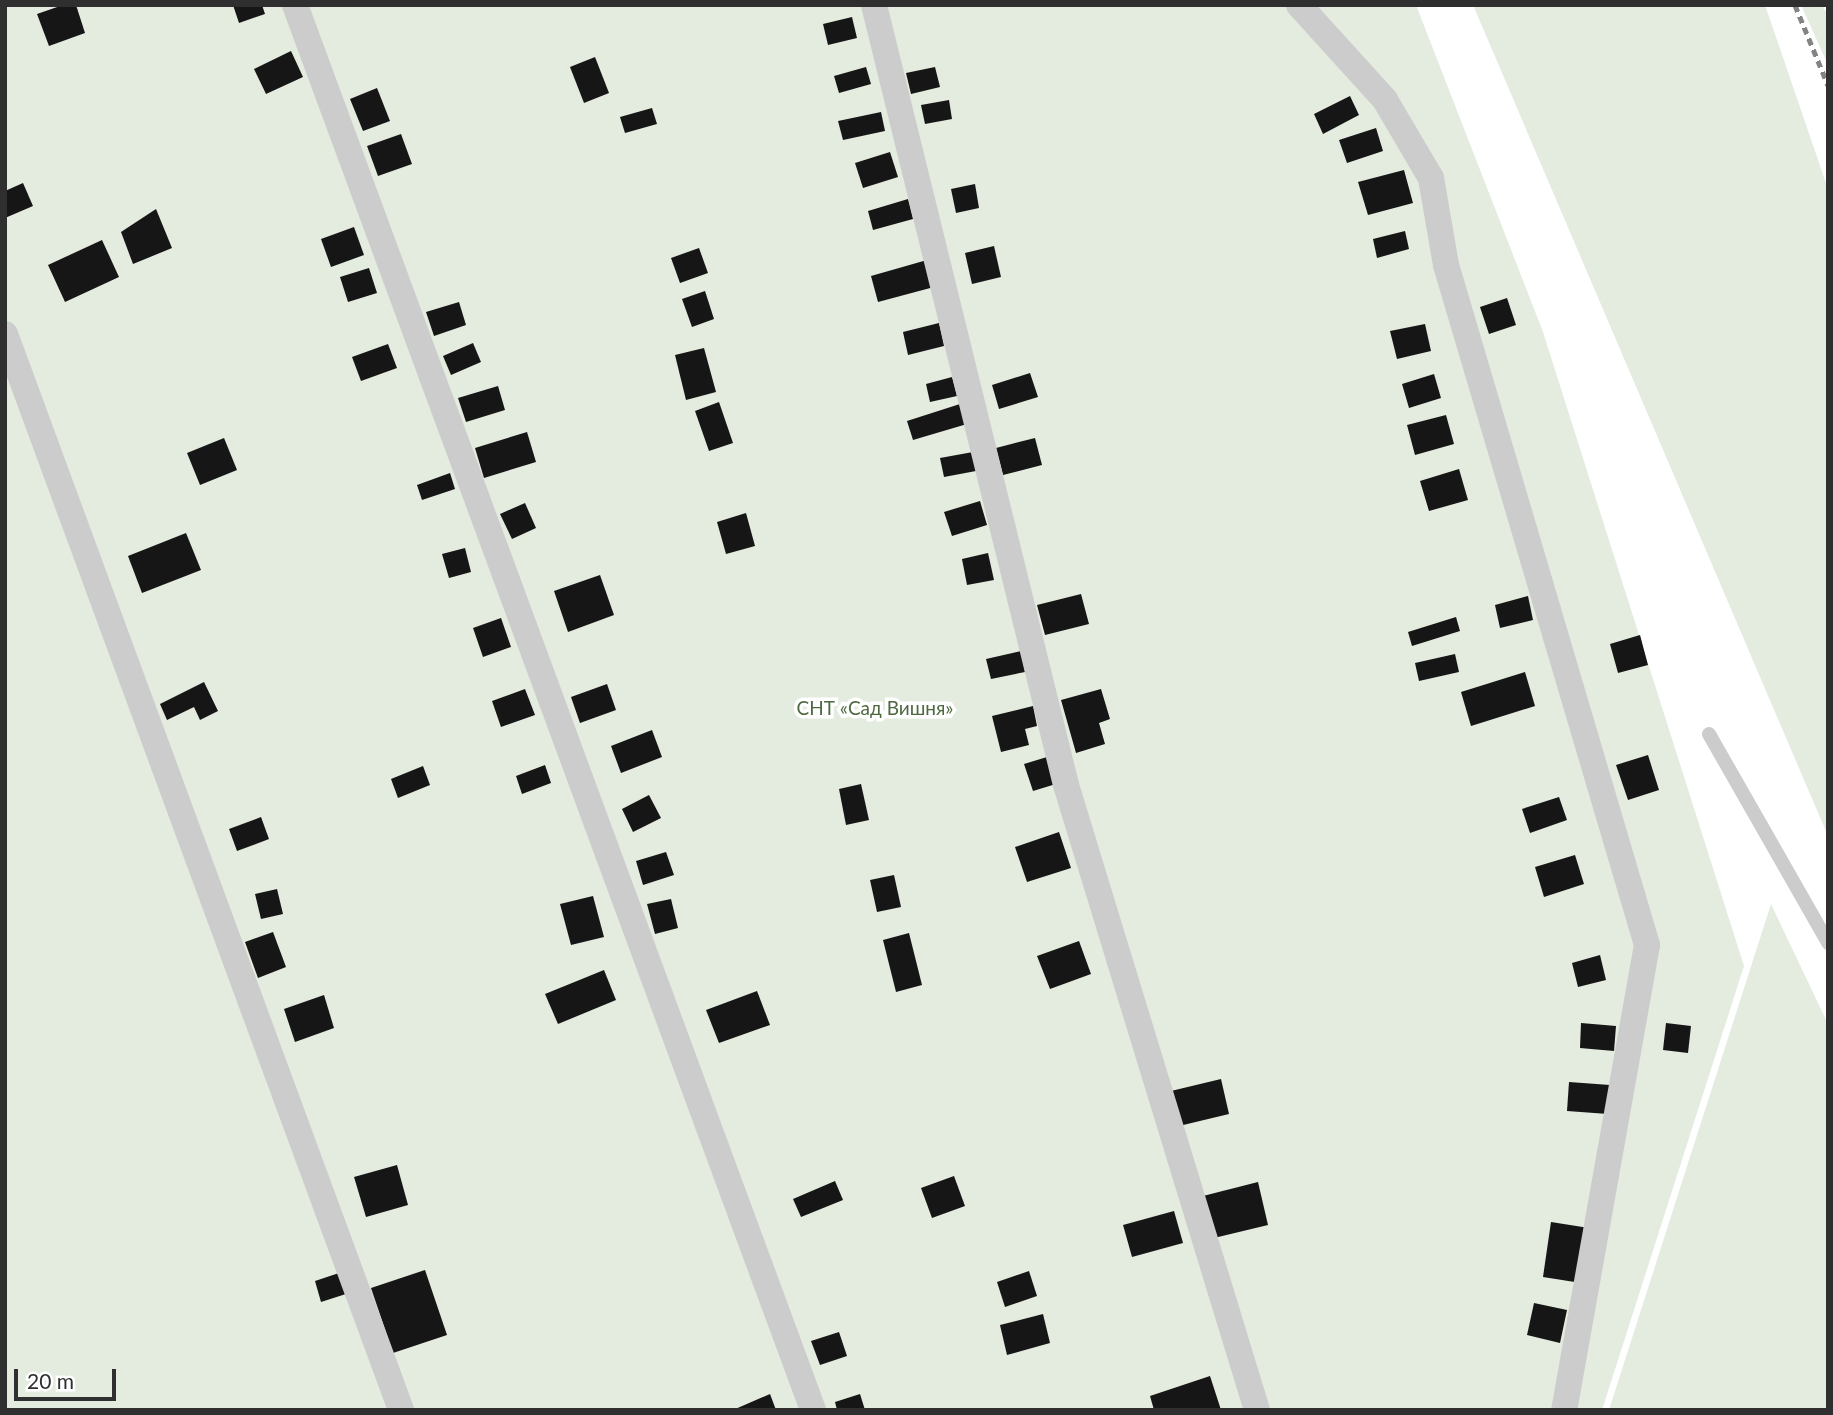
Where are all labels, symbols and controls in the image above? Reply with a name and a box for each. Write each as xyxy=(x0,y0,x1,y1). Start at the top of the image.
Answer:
park label: СНТ «Сад Вишня» xyxy=(796,697,954,719)
scale bar xyxy=(18,1356,119,1400)
text: 20 m xyxy=(27,1368,74,1393)

